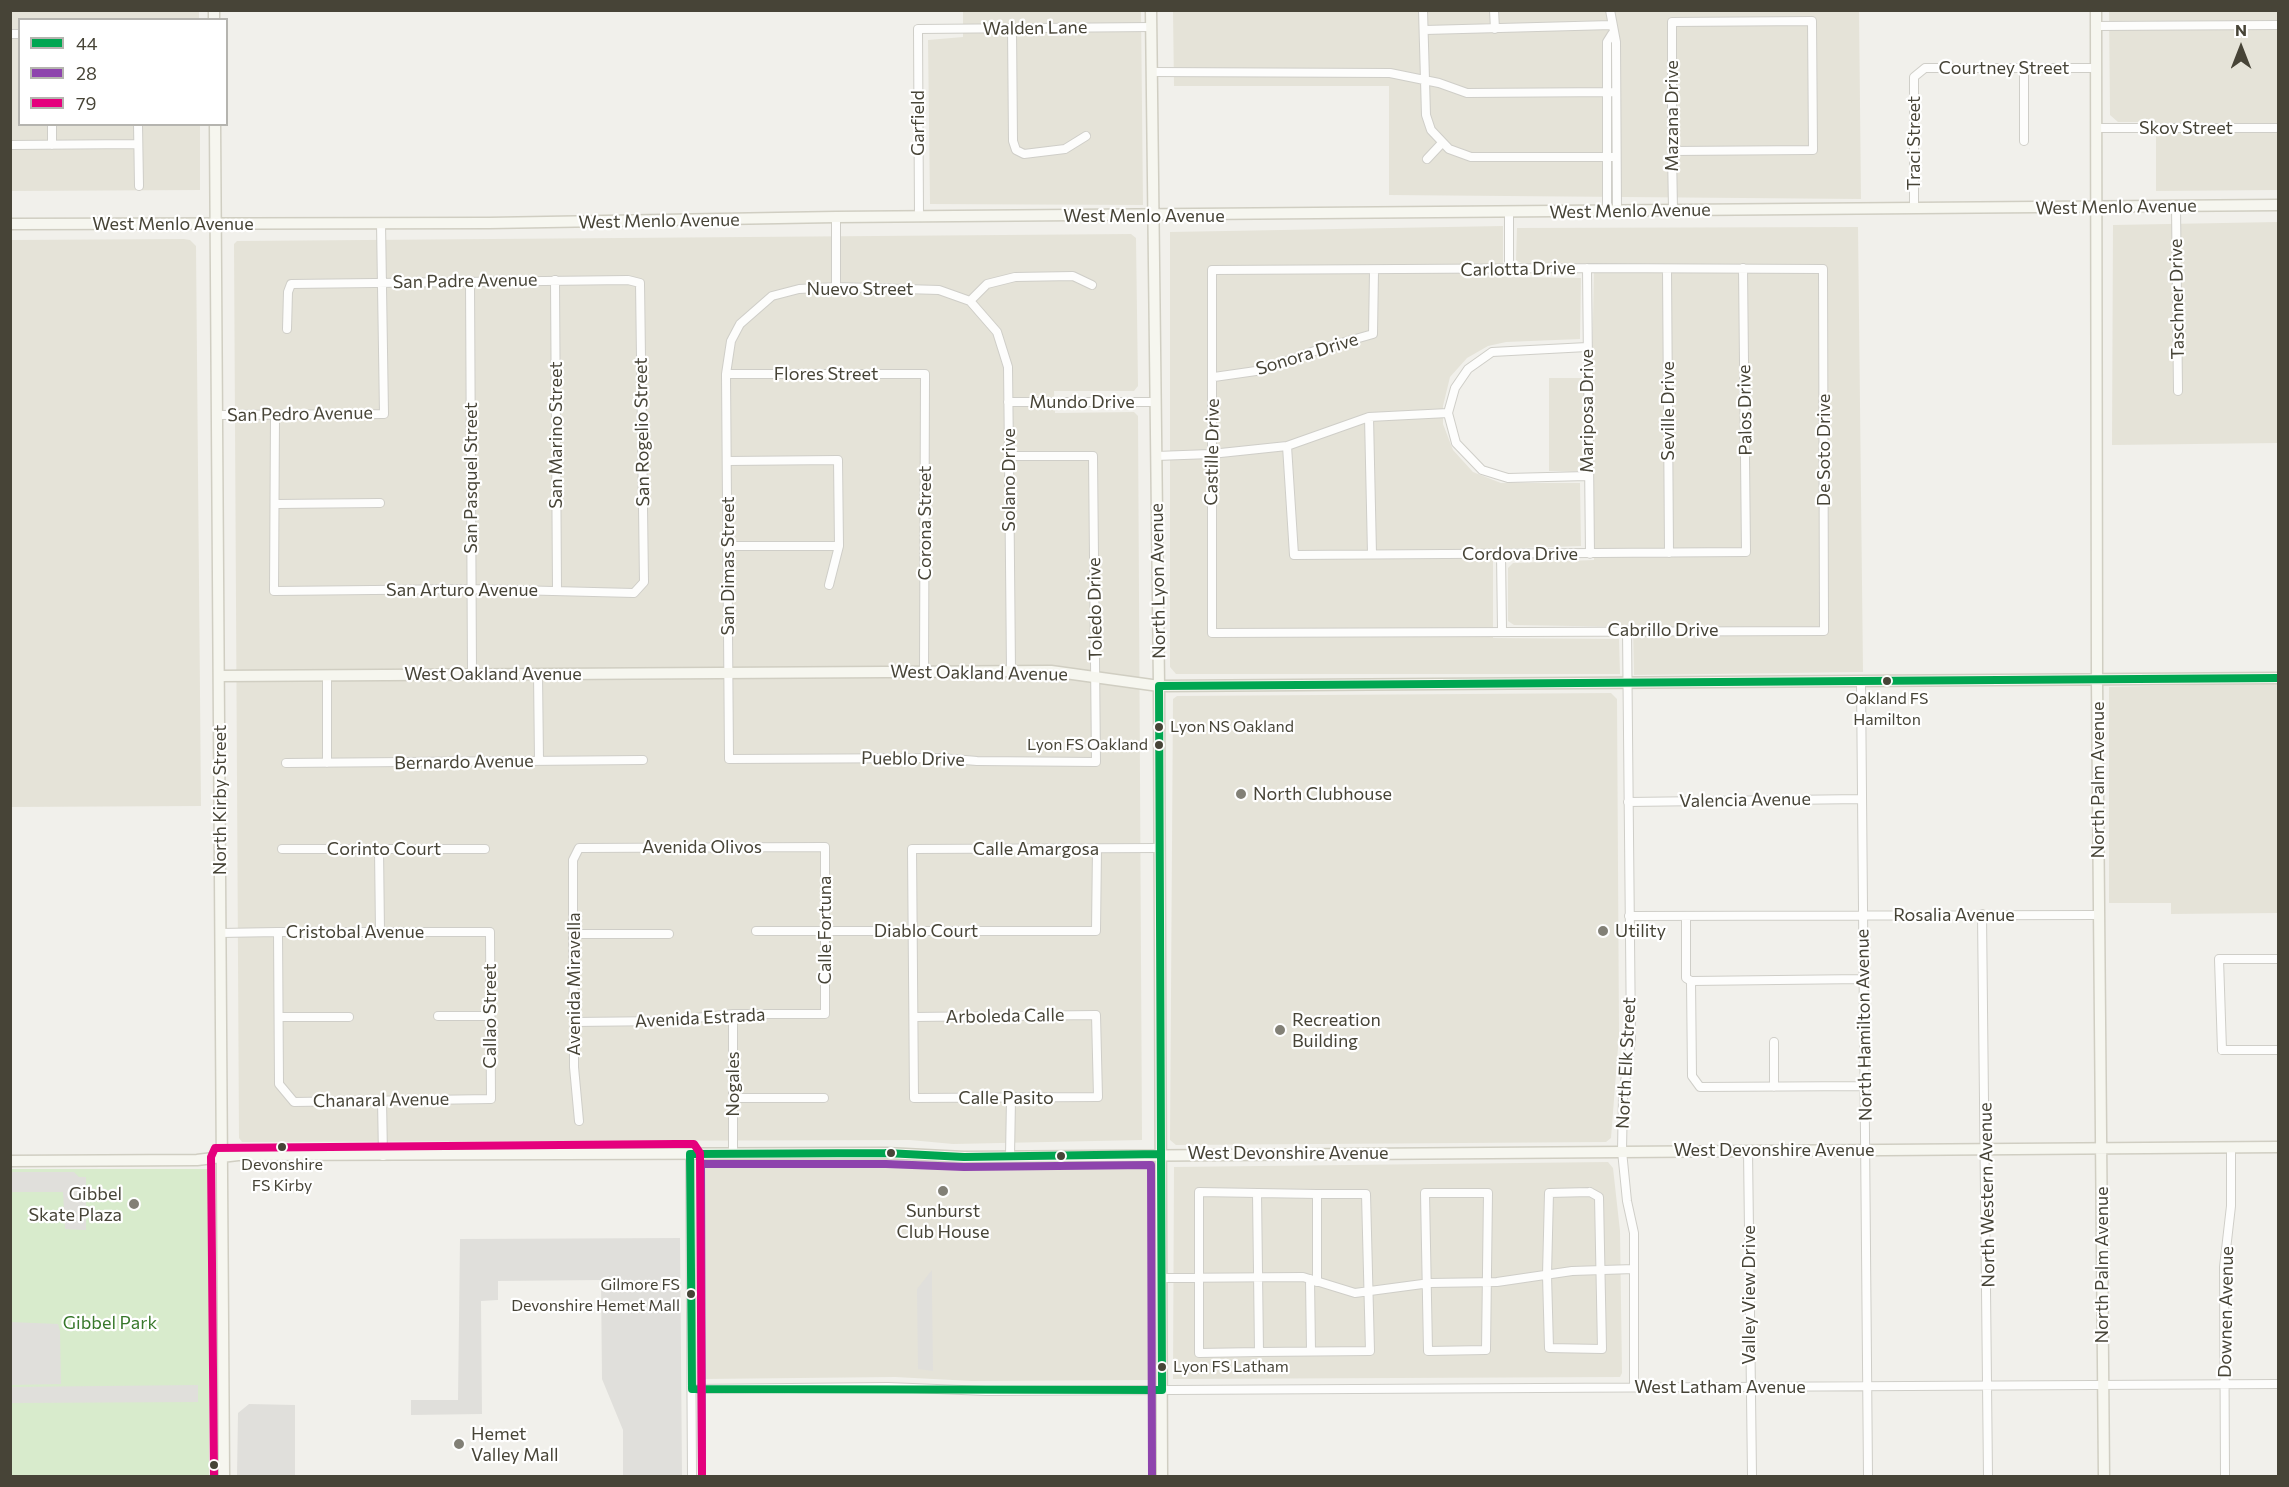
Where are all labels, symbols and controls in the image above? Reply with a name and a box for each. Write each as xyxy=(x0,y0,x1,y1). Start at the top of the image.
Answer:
street label: Walden Lane xyxy=(983,16,1087,40)
legend xyxy=(18,18,228,126)
north arrow xyxy=(2211,18,2271,78)
text: N xyxy=(2235,20,2247,39)
text: 44 xyxy=(76,32,98,54)
street label: Courtney Street xyxy=(1939,57,2069,79)
street label: Mazana Drive xyxy=(1661,60,1683,172)
text: 28 xyxy=(76,62,97,84)
street label: Garfield xyxy=(907,90,929,156)
text: 79 xyxy=(76,92,96,114)
street label: Traci Street xyxy=(1903,96,1925,190)
street label: Skov Street xyxy=(2139,117,2233,139)
street label: West Menlo Avenue xyxy=(2035,195,2197,219)
street label: West Menlo Avenue xyxy=(1549,199,1711,223)
street label: West Menlo Avenue xyxy=(1063,205,1225,227)
street label: West Menlo Avenue xyxy=(578,209,740,233)
street label: West Menlo Avenue xyxy=(92,213,254,235)
street label: Taschner Drive xyxy=(2165,238,2189,360)
street label: Carlotta Drive xyxy=(1460,257,1576,281)
street label: San Padre Avenue xyxy=(392,269,538,293)
street label: Nuevo Street xyxy=(807,278,913,300)
street label: Sonora Drive xyxy=(1253,328,1361,380)
street label: Mariposa Drive xyxy=(1576,349,1598,473)
street label: San Rogelio Street xyxy=(630,357,654,507)
street label: San Marino Street xyxy=(545,361,567,509)
street label: Seville Drive xyxy=(1657,361,1679,461)
street label: Flores Street xyxy=(774,363,878,385)
street label: Palos Drive xyxy=(1733,364,1757,456)
street label: Mundo Drive xyxy=(1029,391,1135,413)
street label: De Soto Drive xyxy=(1813,394,1835,506)
street label: Castille Drive xyxy=(1200,398,1224,506)
street label: San Pedro Avenue xyxy=(227,402,373,426)
street label: San Pasquel Street xyxy=(460,402,482,554)
street label: Solano Drive xyxy=(998,428,1020,532)
street label: Corona Street xyxy=(914,466,936,580)
street label: San Dimas Street xyxy=(717,496,739,636)
street label: North Lyon Avenue xyxy=(1146,503,1170,659)
street label: Cordova Drive xyxy=(1462,543,1578,565)
street label: Toledo Drive xyxy=(1083,557,1107,661)
street label: San Arturo Avenue xyxy=(386,579,538,601)
street label: Cabrillo Drive xyxy=(1607,619,1719,641)
street label: West Oakland Avenue xyxy=(890,661,1068,685)
street label: West Oakland Avenue xyxy=(404,663,582,685)
marker: Oakland FS Hamilton xyxy=(1881,675,1893,687)
place label: Oakland FS Hamilton xyxy=(1846,689,1928,727)
street label: North Palm Avenue xyxy=(2087,701,2109,859)
place label: Lyon NS Oakland xyxy=(1170,717,1294,737)
marker: Lyon NS Oakland xyxy=(1153,721,1165,733)
street label: North Kirby Street xyxy=(209,725,231,875)
place label: Lyon FS Oakland xyxy=(1027,735,1148,755)
marker: Lyon FS Oakland xyxy=(1153,739,1165,751)
street label: Pueblo Drive xyxy=(861,747,965,771)
street label: Bernardo Avenue xyxy=(394,750,534,774)
place label: North Clubhouse xyxy=(1253,783,1392,805)
marker: North Clubhouse xyxy=(1234,787,1248,801)
street label: Valencia Avenue xyxy=(1679,788,1811,812)
street label: Avenida Olivos xyxy=(642,836,762,858)
street label: Corinto Court xyxy=(327,838,441,860)
street label: Calle Amargosa xyxy=(973,838,1099,860)
street label: Calle Fortuna xyxy=(814,876,836,984)
street label: Rosalia Avenue xyxy=(1893,904,2015,926)
street label: Avenida Miravella xyxy=(563,912,585,1056)
street label: Diablo Court xyxy=(874,920,978,942)
place label: Utility xyxy=(1615,920,1666,942)
street label: Cristobal Avenue xyxy=(286,921,424,943)
marker: Utility xyxy=(1596,924,1610,938)
street label: North Hamilton Avenue xyxy=(1852,929,1876,1121)
street label: Callao Street xyxy=(479,963,501,1069)
street label: North Elk Street xyxy=(1612,997,1640,1129)
street label: Avenida Estrada xyxy=(634,1004,766,1032)
street label: Arboleda Calle xyxy=(945,1004,1065,1028)
place label: Recreation Building xyxy=(1292,1009,1381,1052)
marker: Recreation Building xyxy=(1273,1023,1287,1037)
street label: Nogales xyxy=(722,1051,744,1117)
street label: Calle Pasito xyxy=(958,1087,1054,1109)
street label: Chanaral Avenue xyxy=(313,1088,449,1112)
street label: North Western Avenue xyxy=(1975,1102,1999,1288)
street label: West Devonshire Avenue xyxy=(1673,1139,1875,1161)
marker: Devonshire FS Kirby xyxy=(276,1141,288,1153)
street label: West Devonshire Avenue xyxy=(1187,1142,1389,1164)
unlabelled marker xyxy=(885,1147,897,1159)
unlabelled marker xyxy=(1055,1150,1067,1162)
place label: Devonshire FS Kirby xyxy=(241,1155,323,1193)
place label: Gibbel Skate Plaza xyxy=(28,1183,122,1226)
marker: Sunburst Club House xyxy=(936,1184,950,1198)
street label: North Palm Avenue xyxy=(2091,1186,2113,1344)
marker: Gibbel Skate Plaza xyxy=(127,1197,141,1211)
place label: Sunburst Club House xyxy=(896,1200,990,1242)
street label: Valley View Drive xyxy=(1738,1225,1760,1365)
street label: Downen Avenue xyxy=(2214,1246,2238,1378)
place label: Gilmore FS Devonshire Hemet Mall xyxy=(511,1275,680,1313)
marker: Gilmore FS Devonshire Hemet Mall xyxy=(685,1288,697,1300)
park label: Gibbel Park xyxy=(63,1312,157,1334)
place label: Lyon FS Latham xyxy=(1173,1357,1289,1377)
marker: Lyon FS Latham xyxy=(1156,1361,1168,1373)
street label: West Latham Avenue xyxy=(1634,1376,1806,1398)
place label: Hemet Valley Mall xyxy=(471,1423,559,1466)
marker: Hemet Valley Mall xyxy=(452,1437,466,1451)
unlabelled marker xyxy=(208,1459,220,1471)

